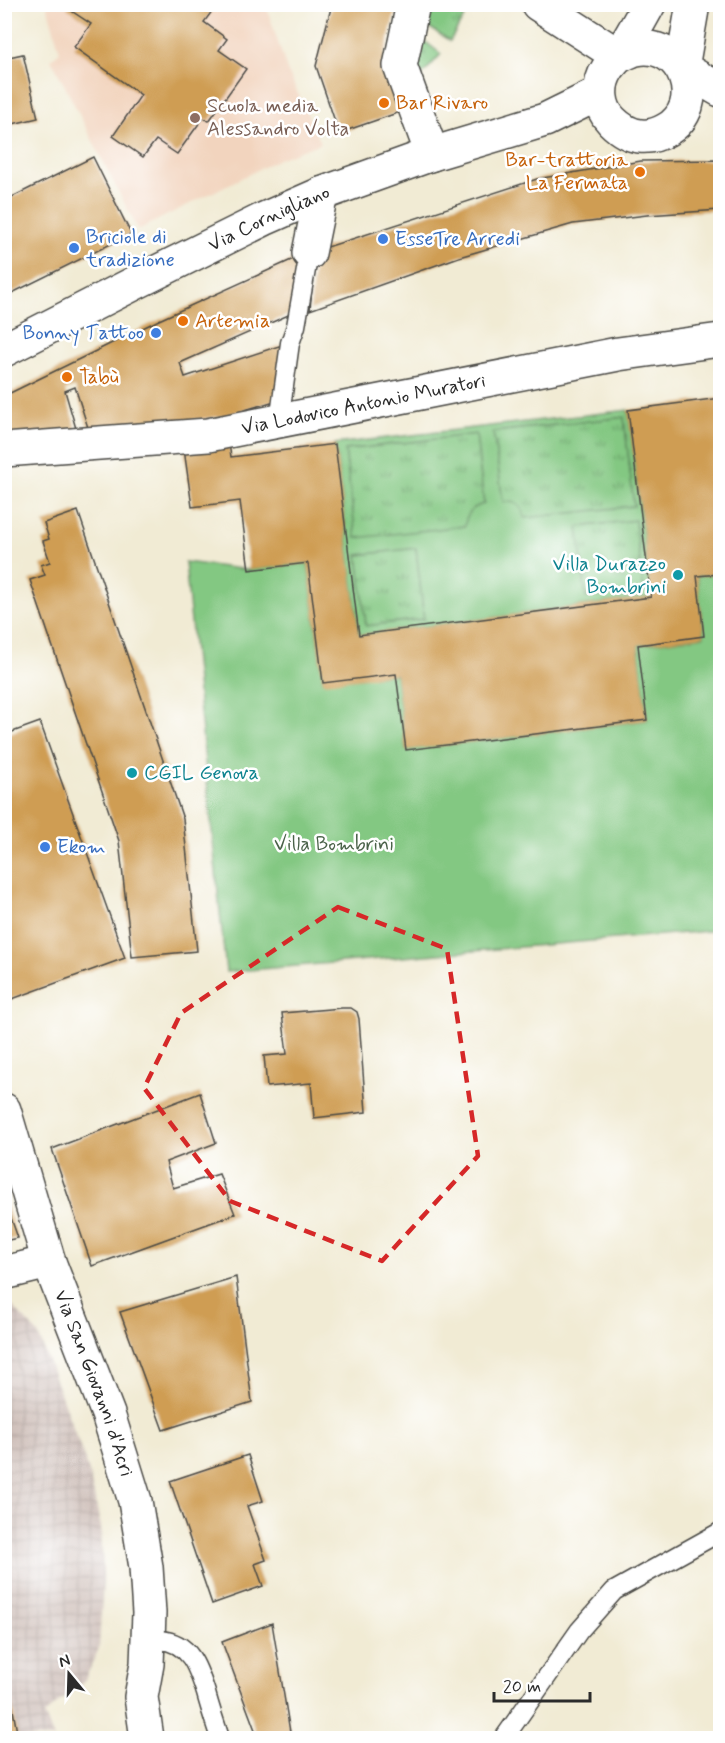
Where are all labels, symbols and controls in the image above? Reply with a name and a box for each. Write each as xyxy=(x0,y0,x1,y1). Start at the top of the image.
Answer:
place label: Bar Rivaro xyxy=(396,90,488,117)
place label: Scuola media Alessandro Volta xyxy=(207,93,349,143)
marker: Bar Rivaro xyxy=(377,96,391,110)
marker: Scuola media Alessandro Volta xyxy=(188,111,202,125)
place label: Bar-trattoria La Fermata xyxy=(505,147,629,197)
marker: Bar-trattoria La Fermata xyxy=(633,165,647,179)
street label: Via Cornigliano xyxy=(203,178,333,258)
place label: Briciole di tradizione xyxy=(85,224,175,274)
place label: EsseTre Arredi xyxy=(395,226,520,253)
marker: EsseTre Arredi xyxy=(376,232,390,246)
marker: Briciole di tradizione xyxy=(67,241,81,255)
place label: Artemia xyxy=(195,308,270,335)
marker: Artemia xyxy=(176,314,190,328)
place label: Bonny Tattoo xyxy=(22,320,144,347)
marker: Bonny Tattoo xyxy=(149,326,163,340)
place label: Tabù xyxy=(79,364,119,391)
street label: Via Lodovico Antonio Muratori xyxy=(239,367,488,442)
marker: Tabù xyxy=(60,370,74,384)
place label: Villa Durazzo Bombrini xyxy=(553,551,666,601)
marker: Villa Durazzo Bombrini xyxy=(671,568,685,582)
place label: CGIL Genova xyxy=(144,760,259,787)
marker: CGIL Genova xyxy=(125,766,139,780)
park label: Villa Bombrini xyxy=(274,831,394,858)
place label: Ekom xyxy=(57,834,106,861)
marker: Ekom xyxy=(38,840,52,854)
street label: Via San Giovanni d'Acri xyxy=(48,1286,140,1480)
north arrow xyxy=(39,1644,99,1704)
text: N xyxy=(56,1650,73,1673)
scale bar xyxy=(494,1665,590,1703)
text: 20 m xyxy=(503,1675,541,1699)

